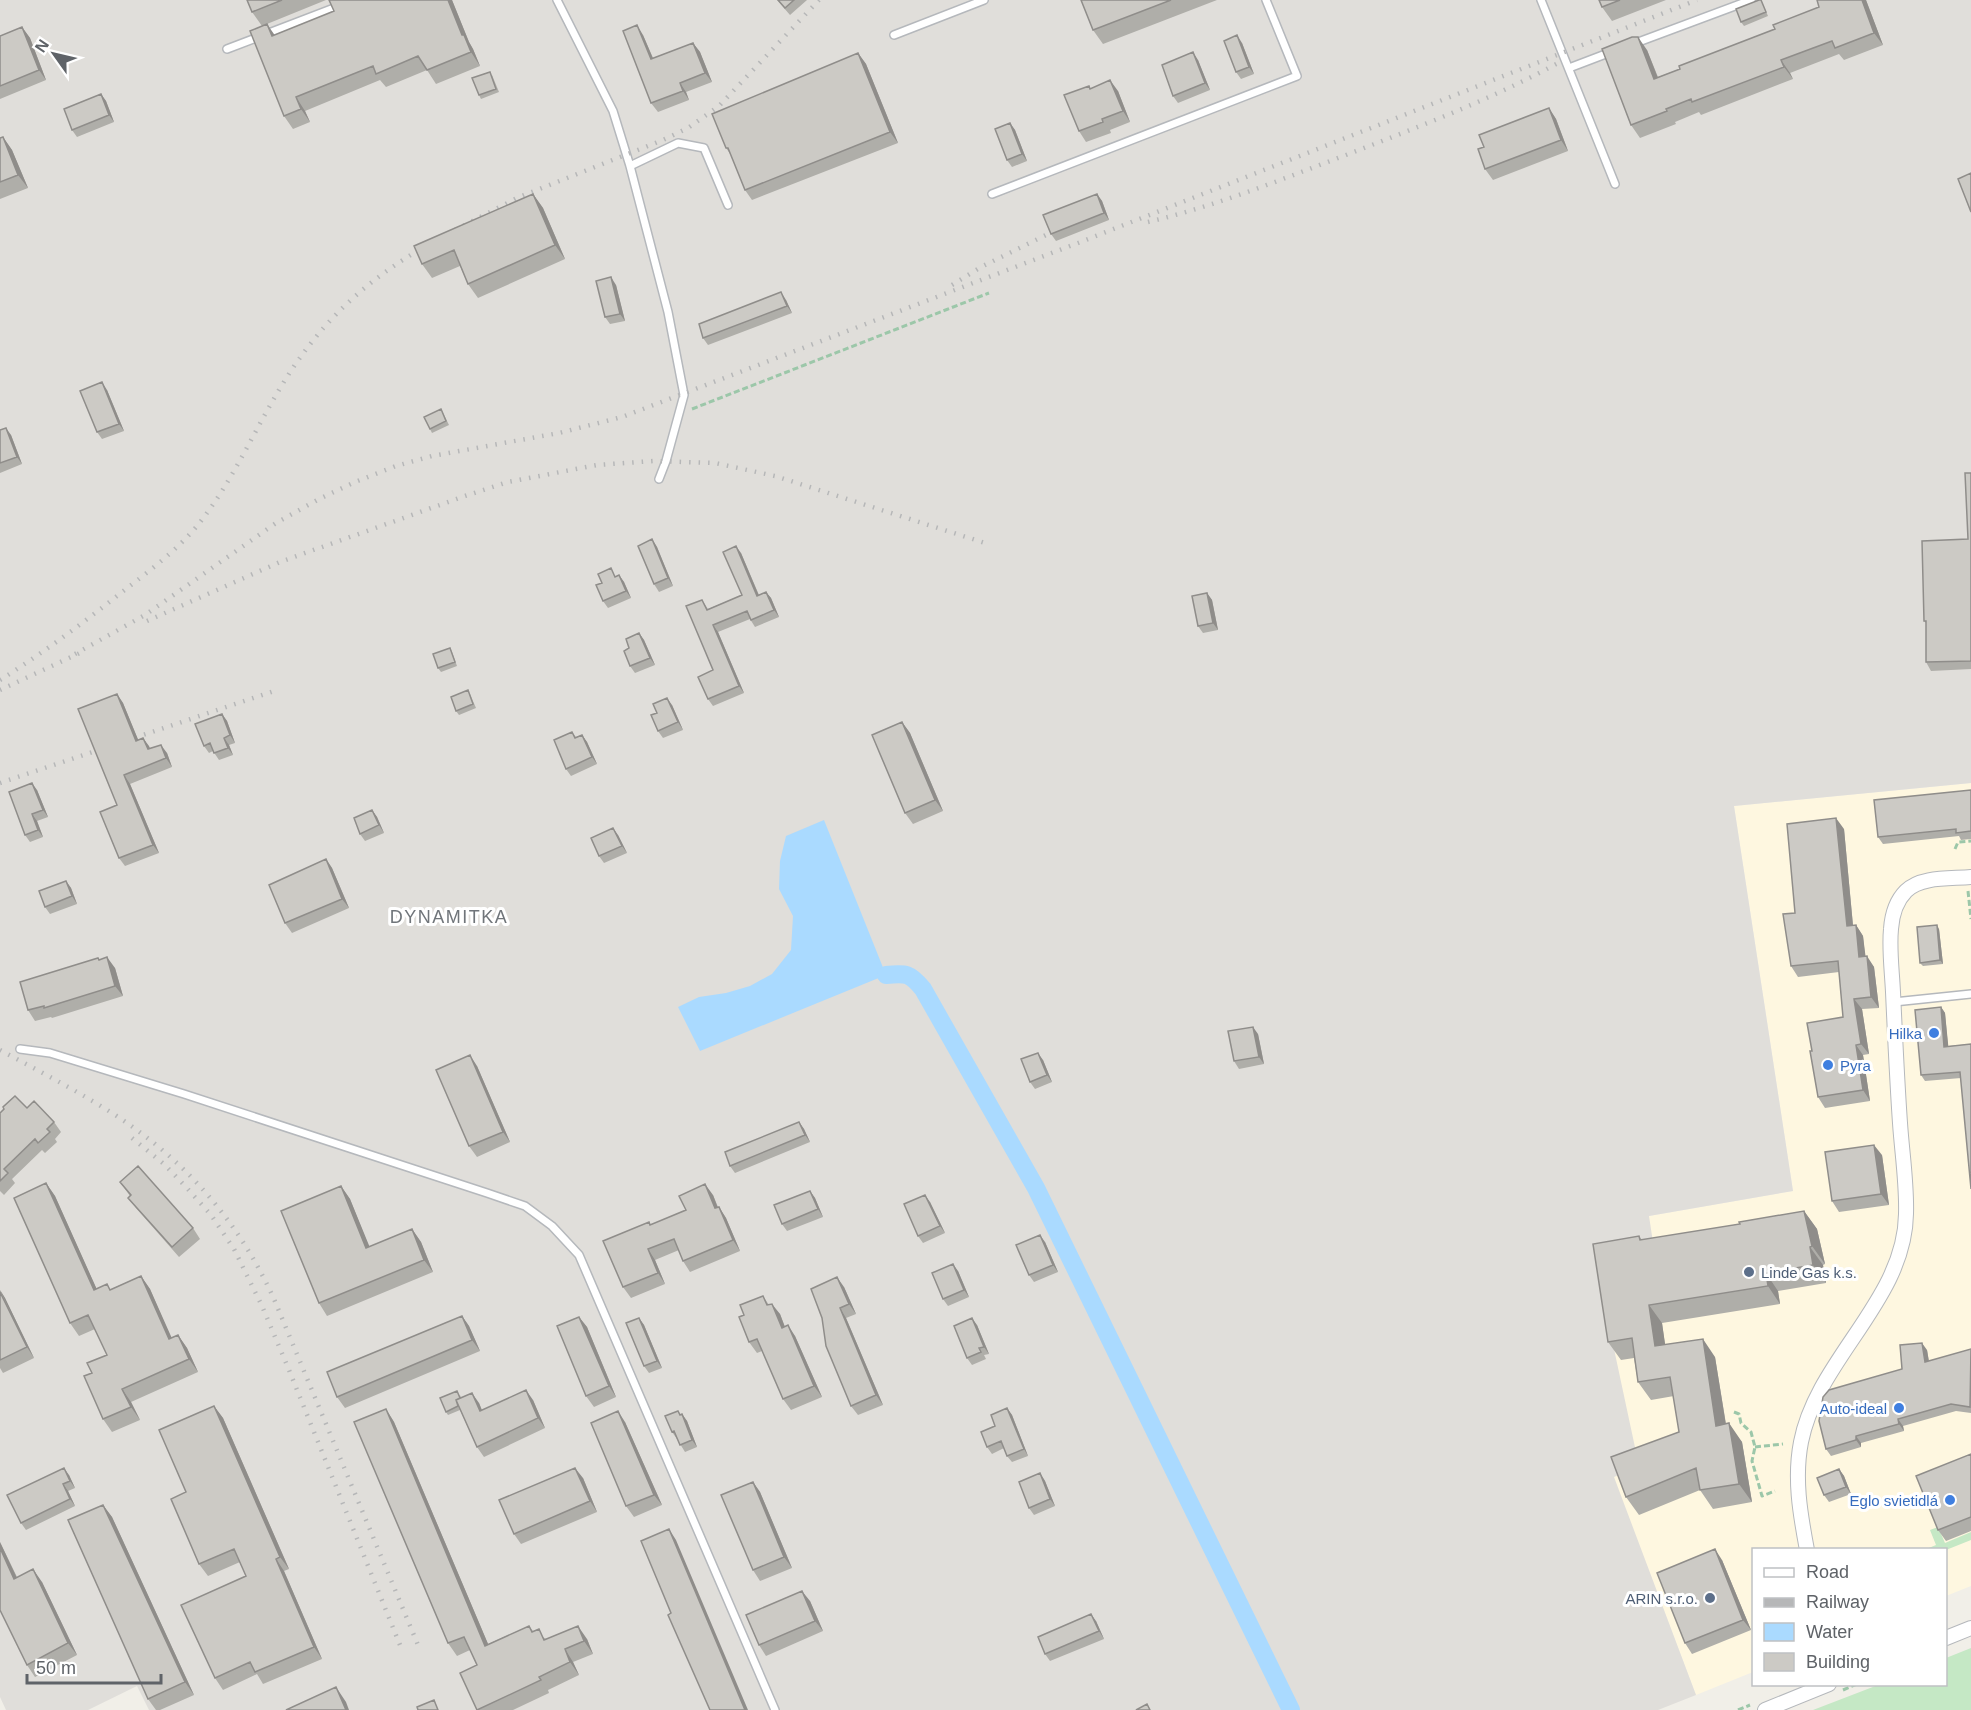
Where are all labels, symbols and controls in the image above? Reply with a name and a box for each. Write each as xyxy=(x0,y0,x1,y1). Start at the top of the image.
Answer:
north arrow xyxy=(24,24,84,84)
text: N xyxy=(32,36,52,55)
district label: DYNAMITKA xyxy=(390,907,508,927)
place label: Hilka xyxy=(1889,1025,1923,1042)
marker: Hilka xyxy=(1927,1026,1941,1040)
place label: Pyra xyxy=(1840,1057,1872,1074)
marker: Pyra xyxy=(1821,1058,1835,1072)
place label: Linde Gas k.s. xyxy=(1761,1264,1857,1281)
marker: Linde Gas k.s. xyxy=(1742,1265,1756,1279)
place label: Auto-ideal xyxy=(1819,1400,1887,1417)
marker: Auto-ideal xyxy=(1892,1401,1906,1415)
place label: Eglo svietidlá xyxy=(1850,1492,1939,1509)
marker: Eglo svietidlá xyxy=(1943,1493,1957,1507)
legend xyxy=(1752,1548,1947,1686)
text: Road xyxy=(1806,1562,1849,1582)
place label: ARIN s.r.o. xyxy=(1625,1590,1698,1607)
marker: ARIN s.r.o. xyxy=(1703,1591,1717,1605)
text: Railway xyxy=(1806,1592,1869,1612)
text: Water xyxy=(1806,1622,1853,1642)
scale bar xyxy=(27,1647,160,1685)
text: Building xyxy=(1806,1652,1870,1672)
text: 50 m xyxy=(36,1658,76,1678)

